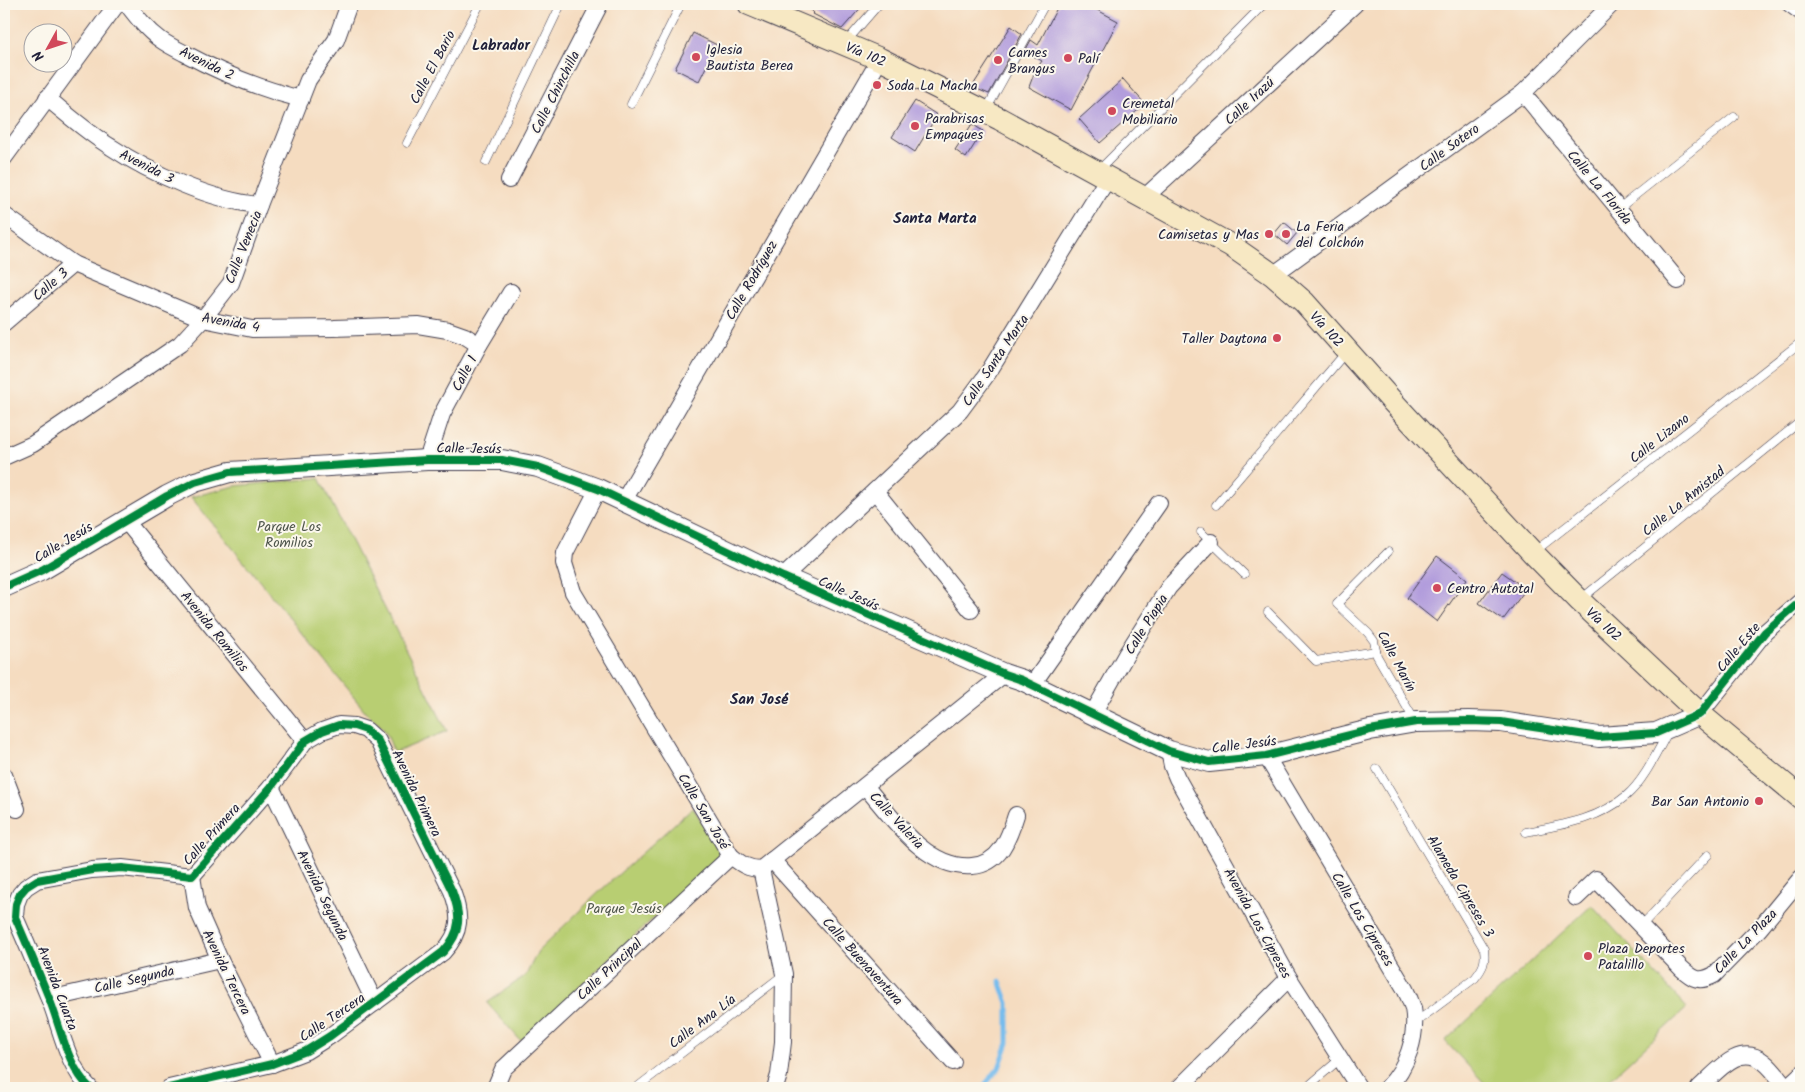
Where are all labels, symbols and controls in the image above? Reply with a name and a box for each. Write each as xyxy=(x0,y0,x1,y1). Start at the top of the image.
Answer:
north arrow xyxy=(22,22,72,72)
street label: Calle El Bario xyxy=(404,27,462,108)
district label: Labrador xyxy=(472,34,530,58)
street label: Vía 102 xyxy=(842,36,889,73)
place label: Iglesia Bautista Berea xyxy=(706,39,793,77)
street label: Avenida 2 xyxy=(175,41,238,87)
place label: Carnes Brangus xyxy=(1008,42,1055,80)
text: N xyxy=(27,45,50,66)
street label: Calle Chinchilla xyxy=(525,47,586,138)
place label: Palí xyxy=(1078,48,1102,70)
marker: Iglesia Bautista Berea xyxy=(690,51,702,63)
marker: Palí xyxy=(1062,52,1074,64)
marker: Carnes Brangus xyxy=(992,54,1004,66)
street label: Calle Irazú xyxy=(1219,72,1280,131)
place label: Soda La Macha xyxy=(887,75,978,97)
marker: Soda La Macha xyxy=(871,79,883,91)
place label: Cremetal Mobiliario xyxy=(1122,93,1178,131)
marker: Cremetal Mobiliario xyxy=(1106,105,1118,117)
place label: Parabrisas Empaques xyxy=(925,108,984,146)
street label: Calle Sotero xyxy=(1415,118,1484,177)
marker: Parabrisas Empaques xyxy=(909,120,921,132)
street label: Avenida 3 xyxy=(115,144,178,190)
street label: Calle La Florida xyxy=(1561,145,1637,230)
street label: Calle Venecia xyxy=(219,207,269,287)
district label: Santa Marta xyxy=(893,207,977,231)
place label: La Feria del Colchón xyxy=(1296,216,1364,254)
place label: Camisetas y Mas xyxy=(1158,224,1259,246)
marker: Camisetas y Mas xyxy=(1263,228,1275,240)
marker: La Feria del Colchón xyxy=(1280,228,1292,240)
street label: Calle Rodríguez xyxy=(720,236,784,325)
street label: Calle 3 xyxy=(28,263,74,307)
street label: Avenida 4 xyxy=(200,307,262,339)
street label: Vía 102 xyxy=(1304,307,1349,353)
street label: Calle Santa Marta xyxy=(957,310,1035,411)
place label: Taller Daytona xyxy=(1182,328,1267,350)
marker: Taller Daytona xyxy=(1271,332,1283,344)
street label: Calle 1 xyxy=(446,351,484,395)
street label: Calle Lizano xyxy=(1625,408,1694,469)
street label: Calle Jesús xyxy=(436,437,502,461)
street label: Calle La Amistad xyxy=(1637,461,1731,542)
park label: Parque Los Romilios xyxy=(257,516,321,554)
street label: Calle Jesús xyxy=(30,517,97,569)
street label: Calle Jesús xyxy=(814,571,883,617)
place label: Centro Autotal xyxy=(1447,578,1534,600)
marker: Centro Autotal xyxy=(1431,582,1443,594)
street label: Avenida Romilios xyxy=(175,586,254,677)
street label: Calle Piapia xyxy=(1120,590,1174,659)
street label: Vía 102 xyxy=(1580,602,1626,647)
street label: Calle Este xyxy=(1711,617,1767,678)
street label: Calle Marín xyxy=(1371,627,1422,696)
district label: San José xyxy=(730,688,789,712)
street label: Calle Jesús xyxy=(1210,730,1278,760)
street label: Avenida Primera xyxy=(385,746,447,841)
street label: Calle San José xyxy=(672,769,735,855)
street label: Calle Valeria xyxy=(864,787,929,855)
place label: Bar San Antonio xyxy=(1651,791,1749,813)
marker: Bar San Antonio xyxy=(1753,795,1765,807)
street label: Calle Primera xyxy=(177,798,246,871)
street label: Alameda Cipreses 3 xyxy=(1421,831,1500,942)
street label: Avenida Segunda xyxy=(291,846,354,945)
street label: Avenida Los Cipreses xyxy=(1217,864,1297,983)
street label: Calle Los Cipreses xyxy=(1325,868,1399,971)
park label: Parque Jesús xyxy=(586,898,662,920)
street label: Calle La Plaza xyxy=(1709,904,1783,980)
street label: Calle Buenaventura xyxy=(816,912,908,1011)
street label: Avenida Tercera xyxy=(196,926,256,1019)
street label: Calle Principal xyxy=(572,933,648,1006)
place label: Plaza Deportes Patalillo xyxy=(1598,938,1685,976)
street label: Avenida Cuarta xyxy=(31,943,83,1034)
marker: Plaza Deportes Patalillo xyxy=(1582,950,1594,962)
street label: Calle Segunda xyxy=(92,960,177,1000)
street label: Calle Tercera xyxy=(295,987,370,1048)
street label: Calle Ana Lía xyxy=(664,989,741,1054)

